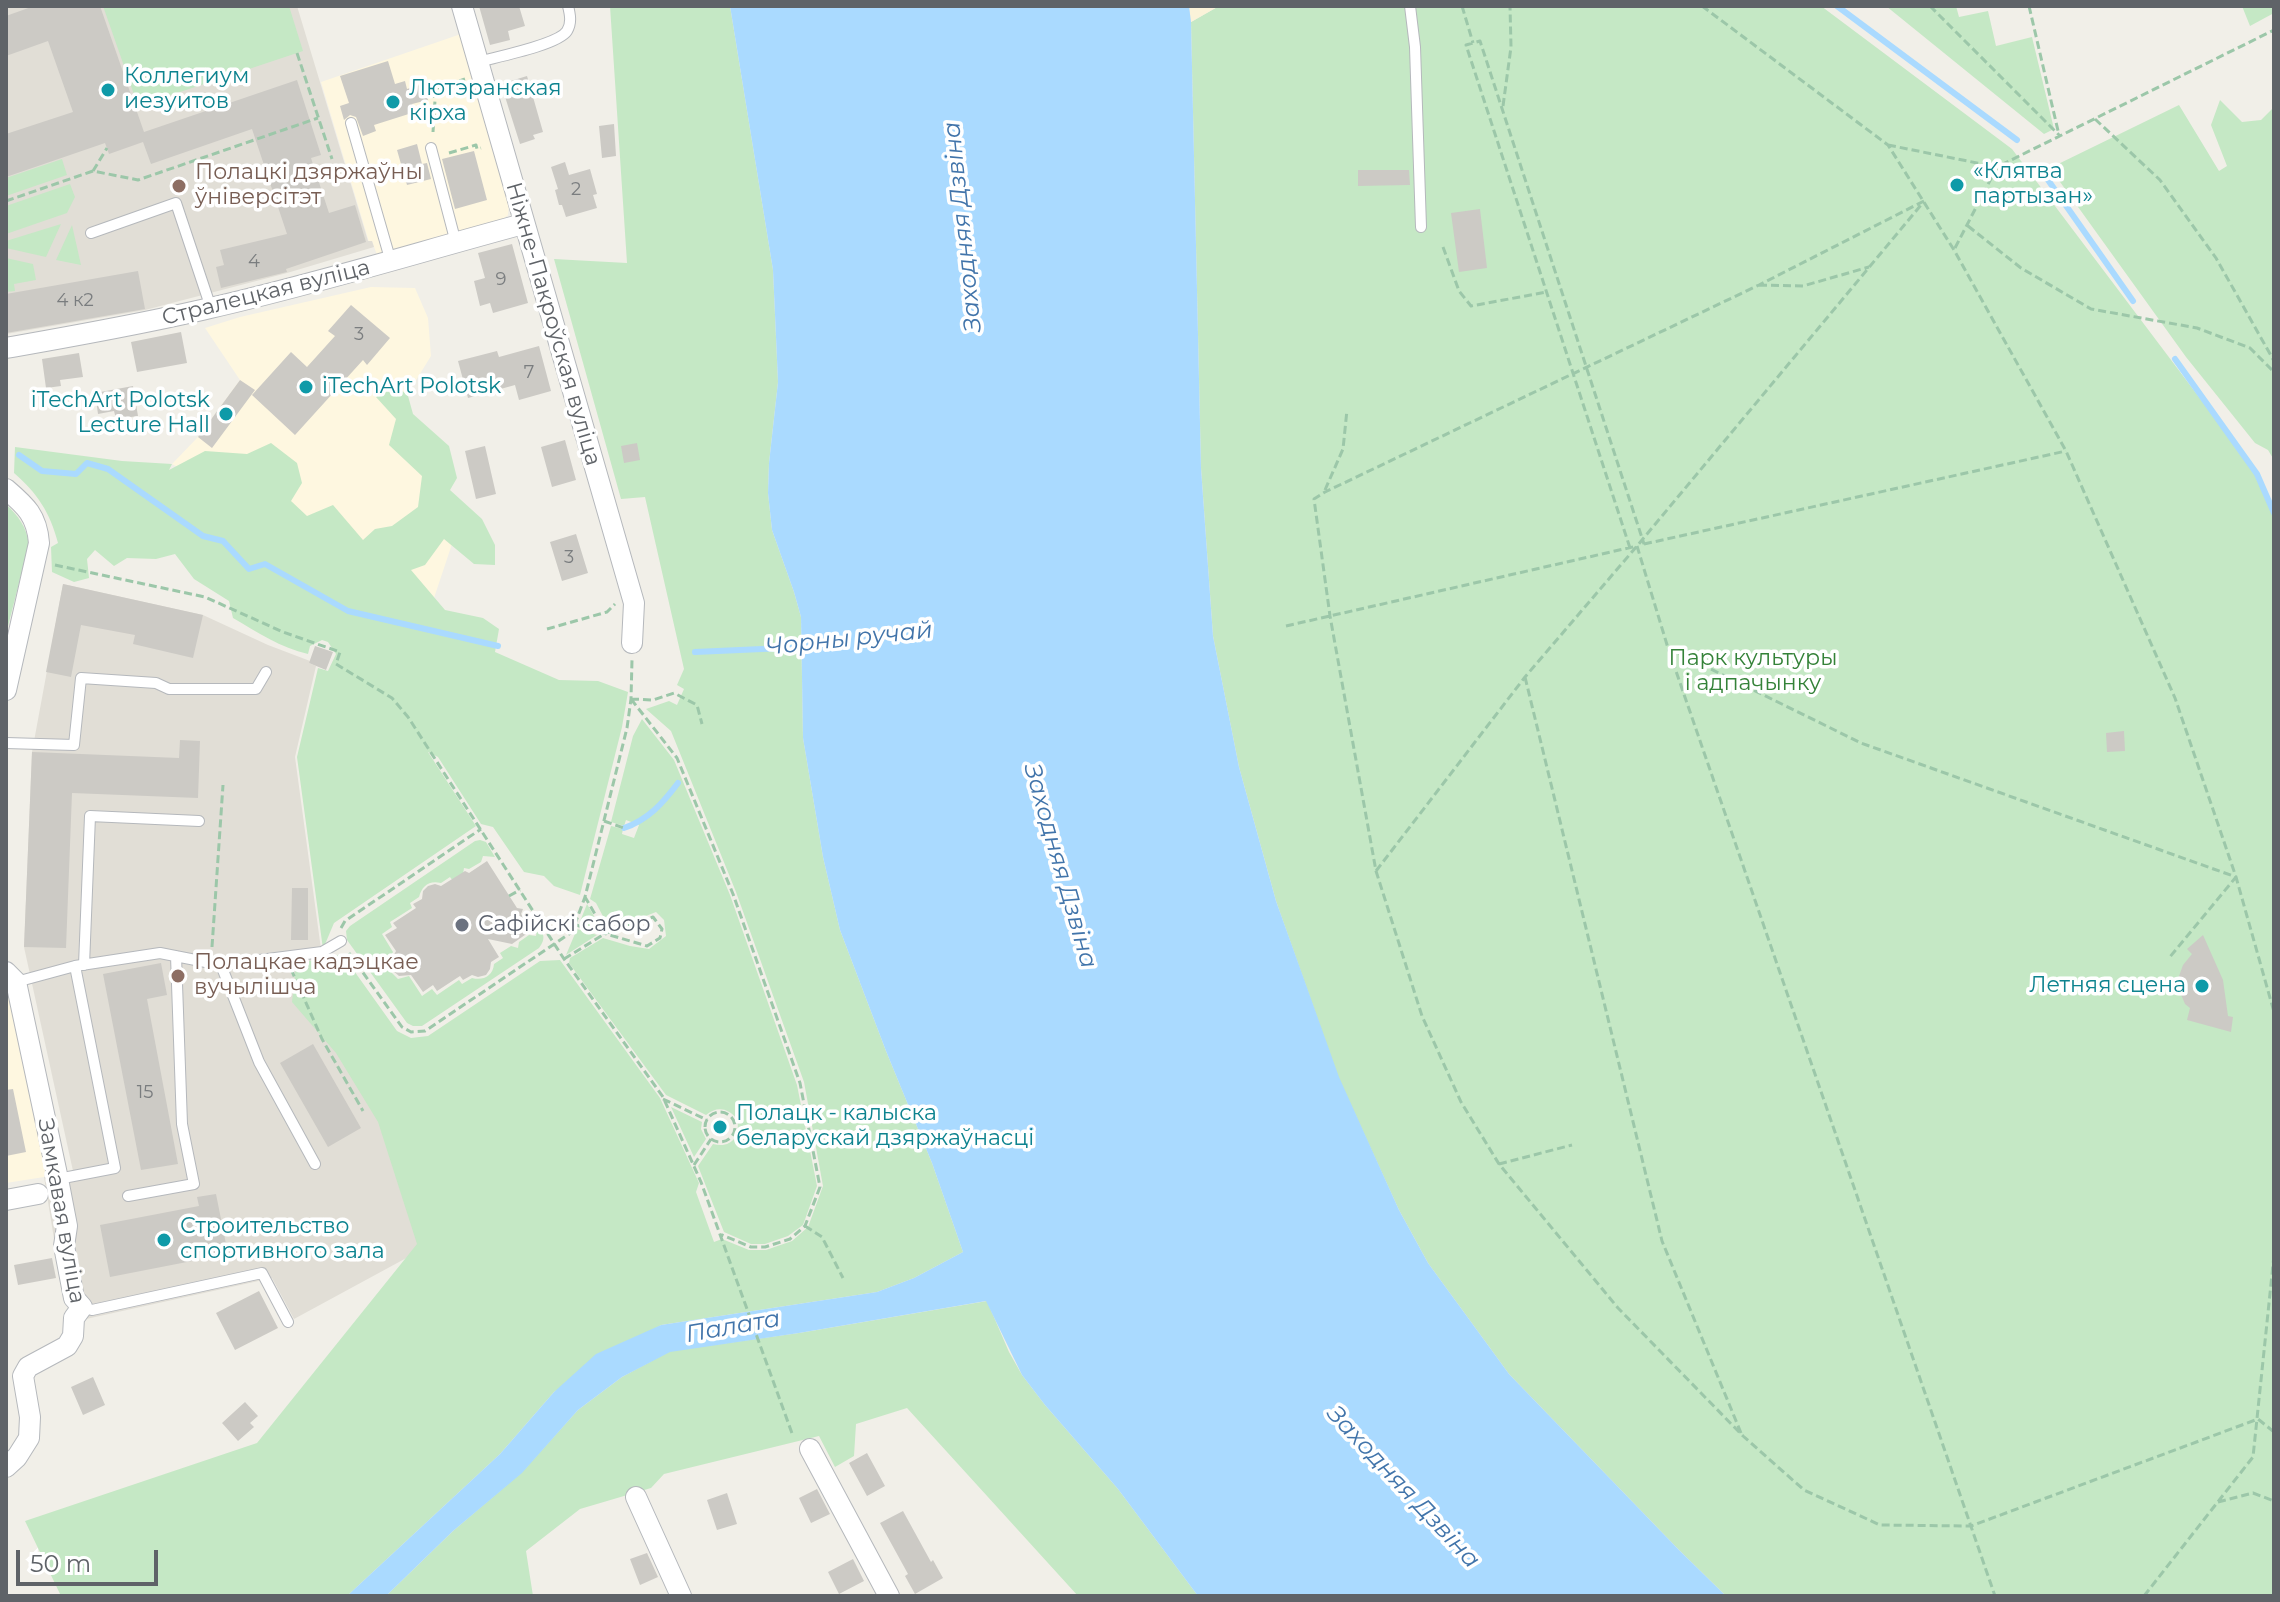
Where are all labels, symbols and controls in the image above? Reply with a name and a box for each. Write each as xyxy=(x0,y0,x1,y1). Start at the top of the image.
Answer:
place label: Коллегиум иезуитов xyxy=(124,64,249,116)
place label: Лютэранская кірха xyxy=(409,76,562,128)
marker: Коллегиум иезуитов xyxy=(99,81,117,99)
marker: Лютэранская кірха xyxy=(384,93,402,111)
water label: Заходняя Дзвіна xyxy=(938,120,988,334)
place label: «Клятва партызан» xyxy=(1973,159,2093,210)
place label: Полацкі дзяржаўны ўніверсітэт xyxy=(195,160,423,212)
marker: «Клятва партызан» xyxy=(1948,176,1966,194)
marker: Полацкі дзяржаўны ўніверсітэт xyxy=(170,177,188,195)
street label: Ніжне-Пакроўская вуліца xyxy=(500,179,606,469)
house number: 2 xyxy=(571,179,581,201)
house number: 4 xyxy=(248,251,260,273)
street label: Стралецкая вуліца xyxy=(159,254,373,332)
house number: 9 xyxy=(496,269,506,291)
house number: 4 к2 xyxy=(56,290,94,312)
house number: 3 xyxy=(354,324,364,346)
house number: 7 xyxy=(524,362,534,384)
place label: iTechArt Polotsk xyxy=(322,374,501,400)
marker: iTechArt Polotsk xyxy=(297,378,315,396)
place label: iTechArt Polotsk Lecture Hall xyxy=(31,388,210,440)
marker: iTechArt Polotsk Lecture Hall xyxy=(217,405,235,423)
house number: 3 xyxy=(564,547,574,569)
water label: Чорны ручай xyxy=(764,616,934,662)
park label: Парк культуры і адпачынку xyxy=(1669,646,1837,698)
water label: Заходняя Дзвіна xyxy=(1017,760,1103,972)
place label: Сафійскі сабор xyxy=(478,912,651,938)
marker: Сафійскі сабор xyxy=(453,916,471,934)
place label: Полацкае кадэцкае вучылішча xyxy=(194,950,419,1002)
marker: Полацкае кадэцкае вучылішча xyxy=(169,967,187,985)
place label: Летняя сцена xyxy=(2029,973,2186,999)
marker: Летняя сцена xyxy=(2193,977,2211,995)
house number: 15 xyxy=(137,1082,153,1104)
place label: Полацк - калыска беларускай дзяржаўнасці xyxy=(736,1101,1034,1152)
street label: Замкавая вуліца xyxy=(32,1116,90,1306)
marker: Полацк - калыска беларускай дзяржаўнасці xyxy=(711,1118,729,1136)
place label: Строительство спортивного зала xyxy=(180,1214,385,1266)
marker: Строительство спортивного зала xyxy=(155,1231,173,1249)
water label: Палата xyxy=(684,1305,782,1349)
water label: Заходняя Дзвіна xyxy=(1320,1400,1486,1574)
scale bar xyxy=(20,1534,162,1584)
text: 50 m xyxy=(30,1549,91,1578)

